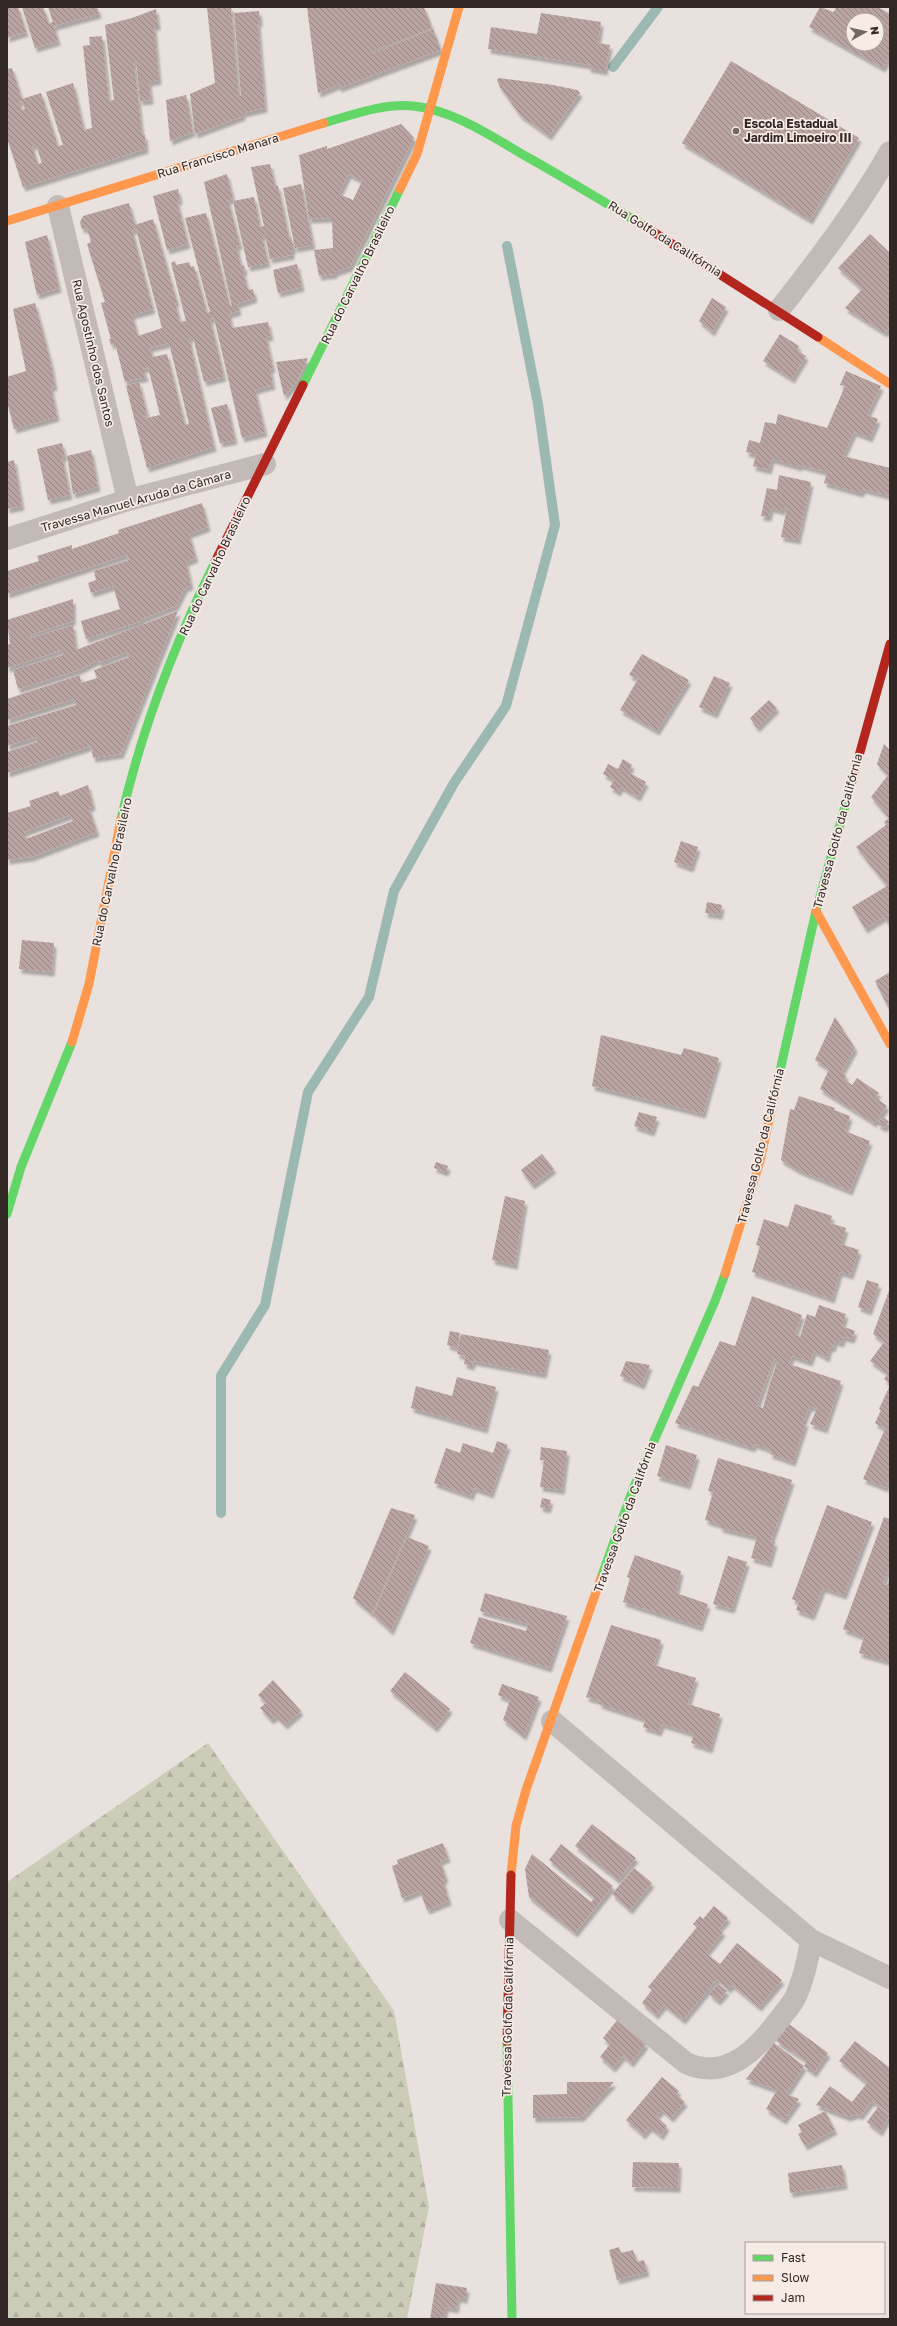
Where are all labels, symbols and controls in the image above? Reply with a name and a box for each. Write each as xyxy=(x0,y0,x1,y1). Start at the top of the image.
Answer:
north arrow xyxy=(845,12,885,52)
text: N xyxy=(868,25,882,36)
place label: Escola Estadual Jardim Limoeiro III xyxy=(744,116,852,145)
marker: Escola Estadual Jardim Limoeiro III xyxy=(731,126,741,136)
street label: Rua Francisco Manara xyxy=(155,130,280,181)
street label: Rua Golfo da Califórnia xyxy=(606,197,725,280)
street label: Rua do Carvalho Brasileiro xyxy=(318,203,398,346)
street label: Rua Agostinho dos Santos xyxy=(69,278,118,428)
street label: Travessa Manuel Aruda da Câmara xyxy=(39,466,233,535)
street label: Rua do Carvalho Brasileiro xyxy=(176,494,253,638)
street label: Travessa Golfo da Califórnia xyxy=(810,752,865,910)
street label: Rua do Carvalho Brasileiro xyxy=(88,796,135,948)
street label: Travessa Golfo da Califórnia xyxy=(734,1067,787,1225)
street label: Travessa Golfo da Califórnia xyxy=(590,1439,659,1594)
street label: Travessa Golfo da Califórnia xyxy=(499,1937,516,2097)
legend xyxy=(745,2242,885,2314)
text: Fast xyxy=(781,2250,806,2265)
text: Slow xyxy=(781,2270,809,2285)
text: Jam xyxy=(781,2290,805,2305)

